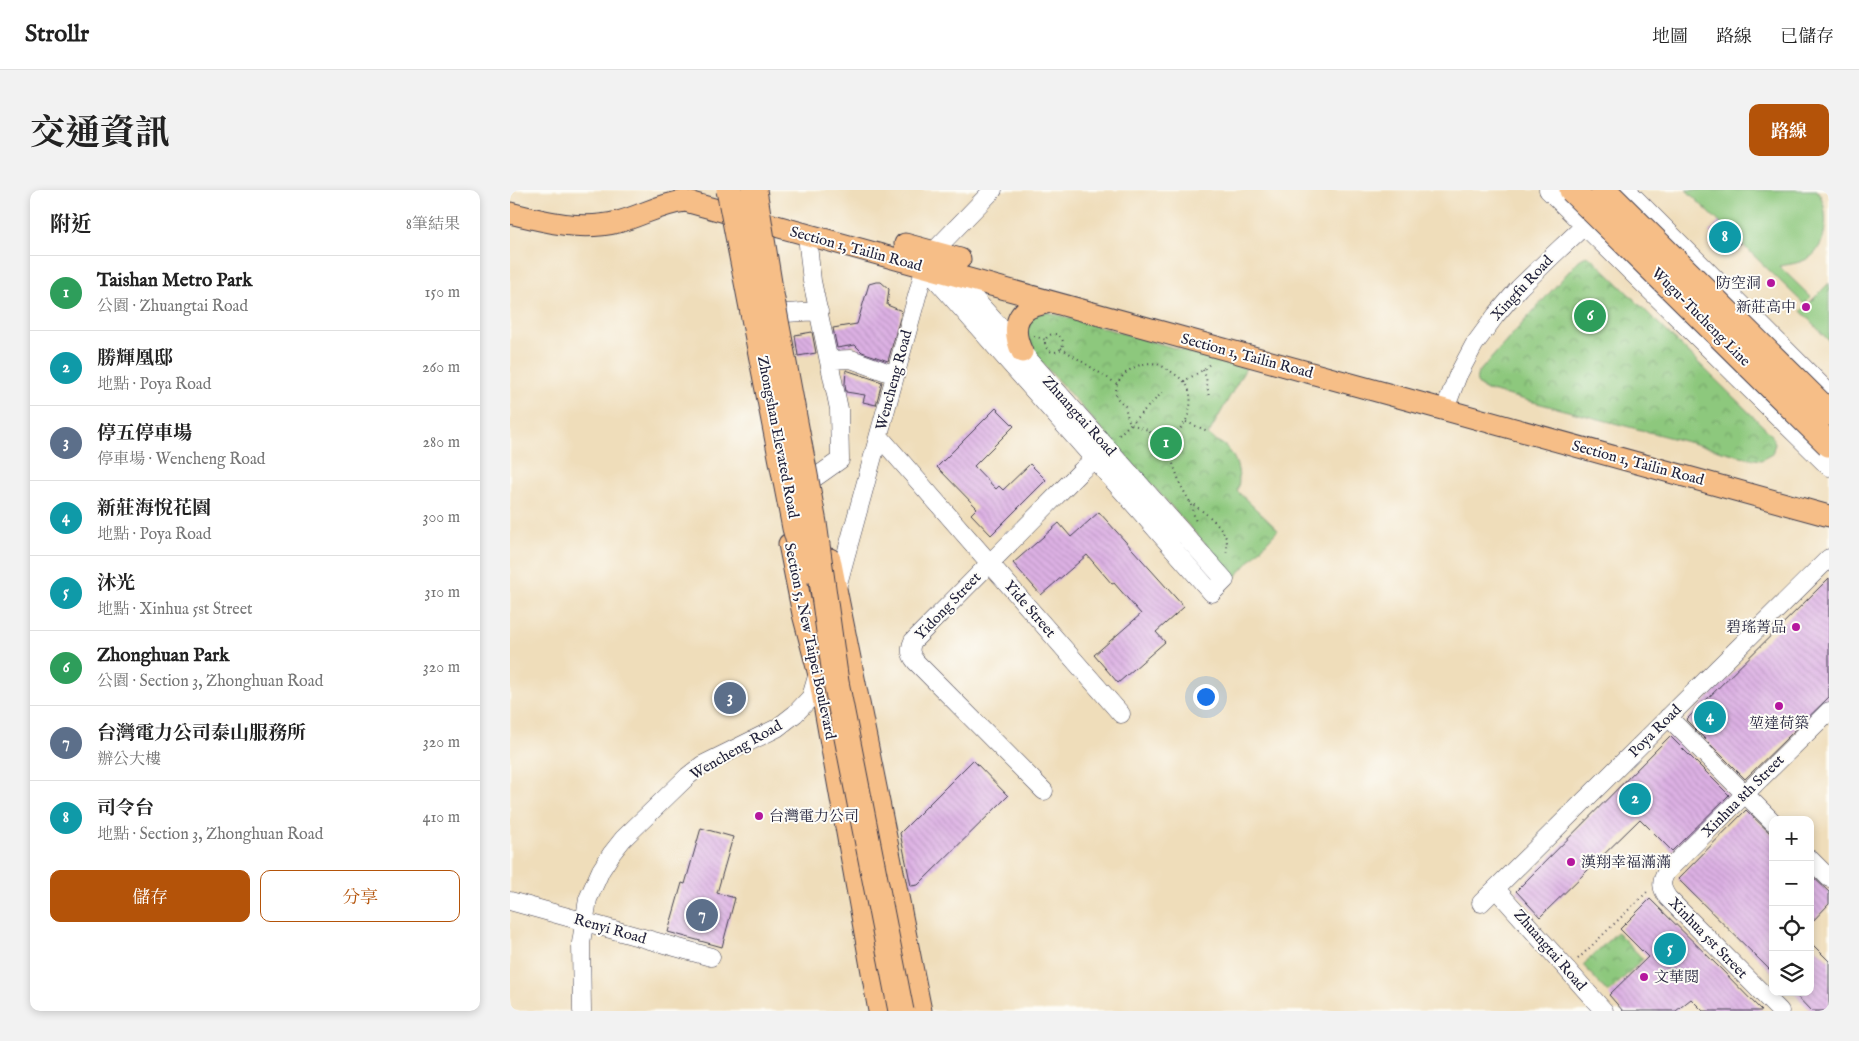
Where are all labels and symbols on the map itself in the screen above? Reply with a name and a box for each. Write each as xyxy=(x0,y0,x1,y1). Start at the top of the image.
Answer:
pin: 8 xyxy=(1709,218,1741,256)
street label: Section 1, Tailin Road xyxy=(788,222,925,276)
street label: Xingfu Road xyxy=(1487,251,1558,325)
street label: Wugu-Tucheng Line xyxy=(1648,264,1755,371)
place label: 防空洞 xyxy=(1716,274,1761,293)
marker: 防空洞 xyxy=(1765,277,1777,289)
pin: 6 xyxy=(1574,297,1606,335)
place label: 新莊高中 xyxy=(1736,298,1796,317)
marker: 新莊高中 xyxy=(1800,301,1812,313)
street label: Wencheng Road xyxy=(871,327,917,432)
street label: Section 1, Tailin Road xyxy=(1179,329,1316,383)
street label: Zhongshan Elevated Road xyxy=(753,354,803,521)
street label: Zhuangtai Road xyxy=(1038,372,1121,461)
pin: 1 xyxy=(1150,424,1182,462)
street label: Section 1, Tailin Road xyxy=(1570,436,1707,490)
street label: Section 5, New Taipei Boulevard xyxy=(780,541,840,742)
street label: Yidong Street xyxy=(911,568,985,644)
street label: Yide Street xyxy=(1000,576,1060,642)
place label: 碧瑤菁品 xyxy=(1726,618,1786,637)
marker: 碧瑤菁品 xyxy=(1790,621,1802,633)
pin: 3 xyxy=(714,679,746,717)
your location xyxy=(1193,684,1219,710)
pin: 4 xyxy=(1694,698,1726,736)
street label: Poya Road xyxy=(1625,700,1686,761)
marker: 堃達荷築 xyxy=(1773,700,1785,712)
place label: 堃達荷築 xyxy=(1749,714,1809,733)
street label: Wencheng Road xyxy=(687,716,786,784)
street label: Xinhua 8th Street xyxy=(1698,751,1788,841)
pin: 2 xyxy=(1619,780,1651,818)
place label: 台灣電力公司 xyxy=(769,807,859,826)
marker: 台灣電力公司 xyxy=(753,810,765,822)
place label: 漢翔幸福滿滿 xyxy=(1581,853,1671,872)
marker: 漢翔幸福滿滿 xyxy=(1565,856,1577,868)
street label: Xinhua 5st Street xyxy=(1665,894,1751,982)
pin: 7 xyxy=(686,896,718,934)
street label: Zhuangtai Road xyxy=(1509,905,1591,995)
street label: Renyi Road xyxy=(571,910,649,949)
pin: 5 xyxy=(1654,930,1686,968)
place label: 文華閱 xyxy=(1654,968,1699,987)
marker: 文華閱 xyxy=(1638,971,1650,983)

